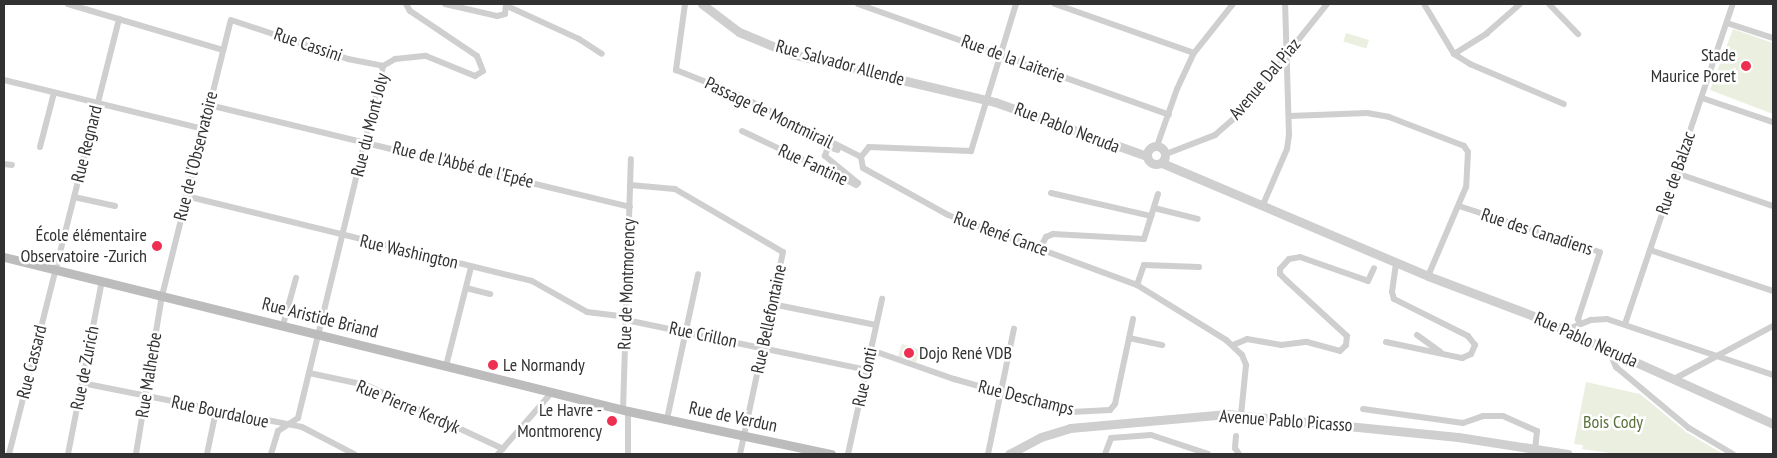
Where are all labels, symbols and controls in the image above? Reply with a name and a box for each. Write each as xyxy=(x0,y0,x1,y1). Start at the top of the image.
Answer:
street label: Rue Cassini xyxy=(271,23,345,67)
street label: Rue de la Laiterie xyxy=(958,30,1068,88)
street label: Avenue Dal Piaz xyxy=(1225,34,1305,124)
street label: Rue Salvador Allende xyxy=(773,35,907,91)
place label: Stade Maurice Poret xyxy=(1651,45,1736,88)
marker: Stade Maurice Poret xyxy=(1740,60,1752,72)
street label: Rue du Mont Joly xyxy=(347,71,393,179)
street label: Passage de Montmirail xyxy=(701,73,837,153)
street label: Rue de l'Observatoire xyxy=(169,89,223,223)
street label: Rue Pablo Neruda xyxy=(1011,98,1123,158)
street label: Rue Regnard xyxy=(67,103,107,185)
street label: Rue de Balzac xyxy=(1652,128,1700,218)
street label: Rue de l'Abbé de l'Epée xyxy=(390,137,536,193)
street label: Rue Fantine xyxy=(775,139,851,191)
street label: Rue des Canadiens xyxy=(1478,204,1596,260)
street label: Rue René Cance xyxy=(951,207,1051,261)
street label: Rue de Montmorency xyxy=(614,218,640,350)
place label: École élémentaire Observatoire -Zurich xyxy=(20,225,147,268)
street label: Rue Washington xyxy=(358,230,460,274)
marker: École élémentaire Observatoire -Zurich xyxy=(151,240,163,252)
street label: Rue Bellefontaine xyxy=(747,262,791,376)
street label: Rue Aristide Briand xyxy=(260,293,380,343)
street label: Rue Pablo Neruda xyxy=(1531,308,1641,372)
street label: Rue Crillon xyxy=(667,317,739,353)
street label: Rue Cassard xyxy=(12,323,52,401)
street label: Rue de Zurich xyxy=(66,324,104,412)
street label: Rue Malherbe xyxy=(132,331,166,419)
place label: Dojo René VDB xyxy=(919,342,1012,364)
street label: Rue Conti xyxy=(848,345,882,409)
marker: Dojo René VDB xyxy=(903,347,915,359)
place label: Le Normandy xyxy=(503,354,585,376)
marker: Le Normandy xyxy=(487,359,499,371)
street label: Rue Pierre Kerdyk xyxy=(353,375,463,439)
street label: Rue Deschamps xyxy=(976,376,1076,420)
street label: Rue Bourdaloue xyxy=(169,391,271,433)
street label: Rue de Verdun xyxy=(687,397,779,437)
place label: Le Havre - Montmorency xyxy=(517,400,602,442)
street label: Avenue Pablo Picasso xyxy=(1219,406,1353,436)
park label: Bois Cody xyxy=(1583,411,1643,433)
marker: Le Havre - Montmorency xyxy=(606,415,618,427)

